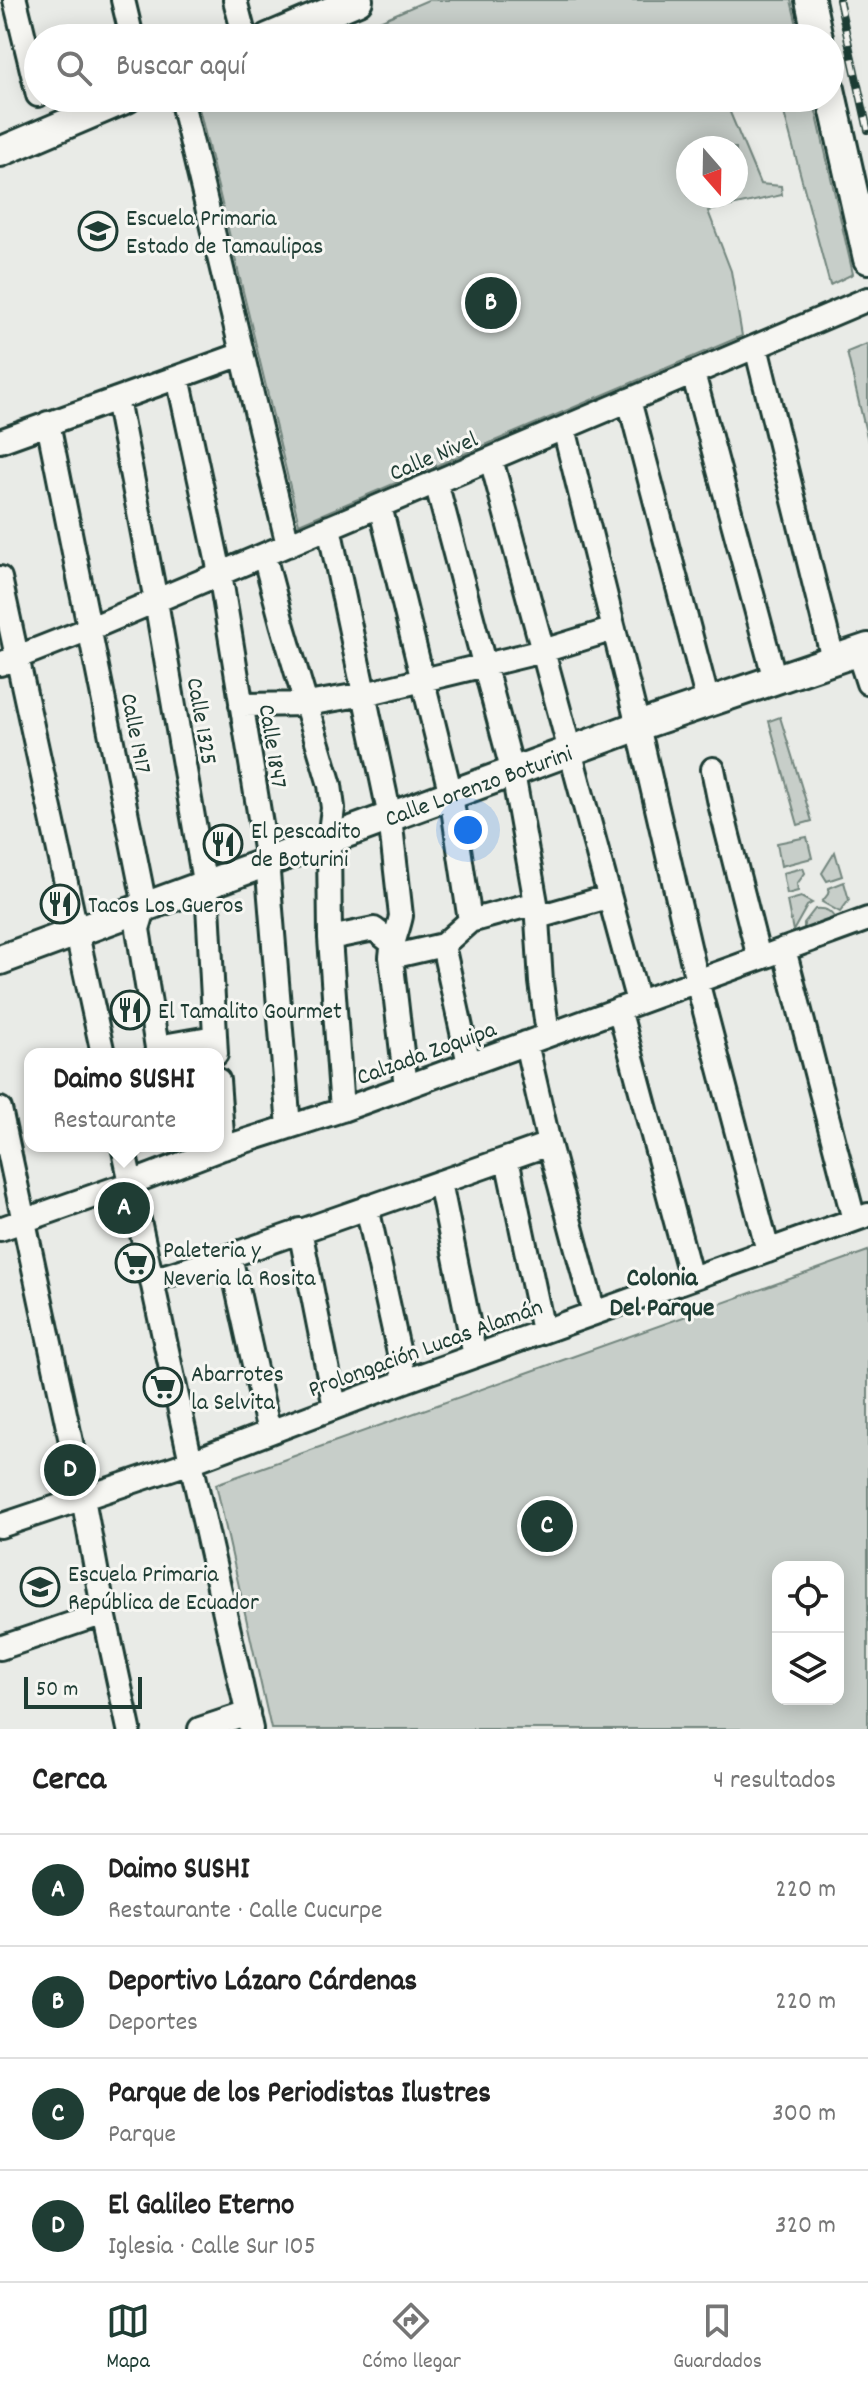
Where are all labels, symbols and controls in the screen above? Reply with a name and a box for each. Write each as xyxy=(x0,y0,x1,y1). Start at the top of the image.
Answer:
search box xyxy=(24,24,844,112)
icon: search xyxy=(52,46,96,90)
text: Buscar aquí xyxy=(116,47,246,90)
north arrow xyxy=(676,136,748,208)
place label: Escuela Primaria Estado de Tamaulipas xyxy=(126,203,323,265)
school or university icon: Escuela Primaria Estado de Tamaulipas xyxy=(77,210,119,252)
pin: B xyxy=(465,273,517,333)
street label: Calle Nivel xyxy=(385,424,484,492)
street label: Calle 1325 xyxy=(176,675,224,768)
street label: Calle 1917 xyxy=(110,690,158,777)
street label: Calle 1847 xyxy=(248,702,294,791)
street label: Calle Lorenzo Boturini xyxy=(381,738,577,837)
your location xyxy=(448,810,488,850)
place label: El pescadito de Boturini xyxy=(251,816,361,878)
restaurant icon: El pescadito de Boturini xyxy=(202,823,244,865)
restaurant icon: Tacos Los Gueros xyxy=(39,883,81,925)
place label: Tacos Los Gueros xyxy=(88,890,244,924)
restaurant icon: El Tamalito Gourmet xyxy=(109,989,151,1031)
place label: El Tamalito Gourmet xyxy=(158,996,342,1030)
street label: Calzada Zoquipa xyxy=(353,1014,502,1096)
popup xyxy=(24,1048,224,1152)
text: Daimo SUSHI xyxy=(53,1060,195,1103)
text: Restaurante xyxy=(53,1103,176,1140)
pin: A xyxy=(98,1178,150,1238)
place label: Paleteria y Neveria la Rosita xyxy=(163,1235,316,1297)
supermarket icon: Paleteria y Neveria la Rosita xyxy=(114,1242,156,1284)
district label: Colonia Del Parque xyxy=(610,1261,714,1328)
street label: Prolongación Lucas Alamán xyxy=(304,1292,548,1408)
place label: Abarrotes la Selvita xyxy=(191,1359,284,1421)
supermarket icon: Abarrotes la Selvita xyxy=(142,1366,184,1408)
pin: D xyxy=(44,1440,96,1500)
pin: C xyxy=(521,1496,573,1556)
place label: Escuela Primaria República de Ecuador xyxy=(68,1559,259,1621)
map controls xyxy=(772,1561,844,1705)
button: locate xyxy=(772,1561,844,1633)
school or university icon: Escuela Primaria República de Ecuador xyxy=(19,1566,61,1608)
button: layers xyxy=(772,1633,844,1705)
scale bar xyxy=(24,1673,142,1709)
text: 50 m xyxy=(36,1675,78,1706)
text: Cerca xyxy=(32,1757,106,1806)
text: 4 resultados xyxy=(713,1763,836,1800)
text: Daimo SUSHI xyxy=(108,1850,249,1893)
text: A xyxy=(51,1872,65,1909)
text: 220 m xyxy=(775,1872,836,1909)
text: Restaurante · Calle Cucurpe xyxy=(108,1893,382,1930)
text: Deportivo Lázaro Cárdenas xyxy=(108,1962,417,2005)
text: B xyxy=(52,1984,64,2021)
text: 220 m xyxy=(775,1984,836,2021)
text: Deportes xyxy=(108,2005,198,2042)
text: Parque de los Periodistas Ilustres xyxy=(108,2074,491,2117)
text: C xyxy=(52,2096,64,2133)
text: 300 m xyxy=(772,2096,836,2133)
text: Parque xyxy=(108,2117,176,2154)
text: El Galileo Eterno xyxy=(108,2186,294,2229)
text: D xyxy=(51,2208,65,2245)
text: 320 m xyxy=(775,2208,836,2245)
text: Iglesia · Calle Sur 105 xyxy=(108,2229,316,2266)
tab: Mapa xyxy=(106,2299,150,2378)
tab: Cómo llegar xyxy=(362,2299,461,2378)
tab: Guardados xyxy=(673,2299,762,2378)

